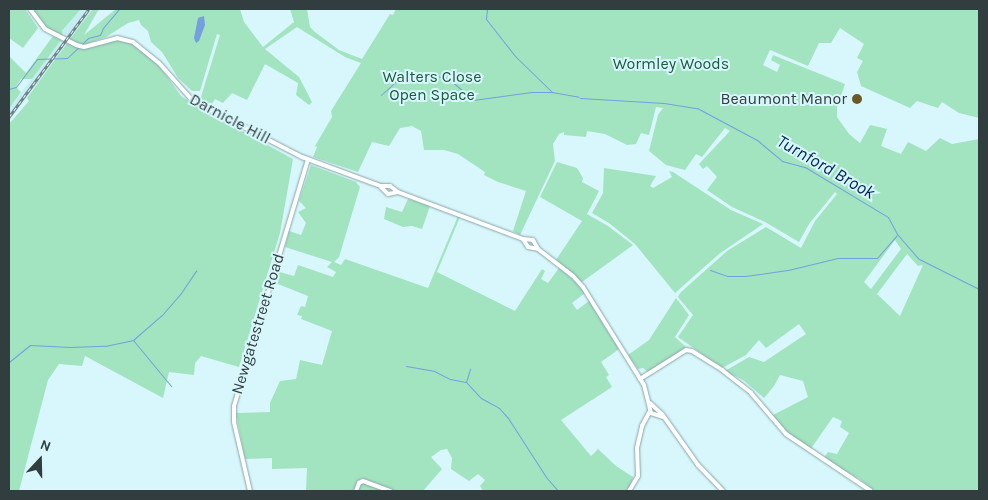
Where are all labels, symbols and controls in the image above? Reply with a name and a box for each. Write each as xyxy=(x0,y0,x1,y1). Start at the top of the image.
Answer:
park label: Wormley Woods xyxy=(613,54,729,74)
park label: Walters Close Open Space xyxy=(383,67,481,105)
place label: Beaumont Manor xyxy=(721,89,847,109)
street label: Darnicle Hill xyxy=(186,90,274,148)
marker: Beaumont Manor xyxy=(851,93,863,105)
water label: Turnford Brook xyxy=(773,130,879,204)
street label: Newgatestreet Road xyxy=(227,251,289,397)
north arrow xyxy=(15,435,65,485)
text: N xyxy=(38,436,53,455)

